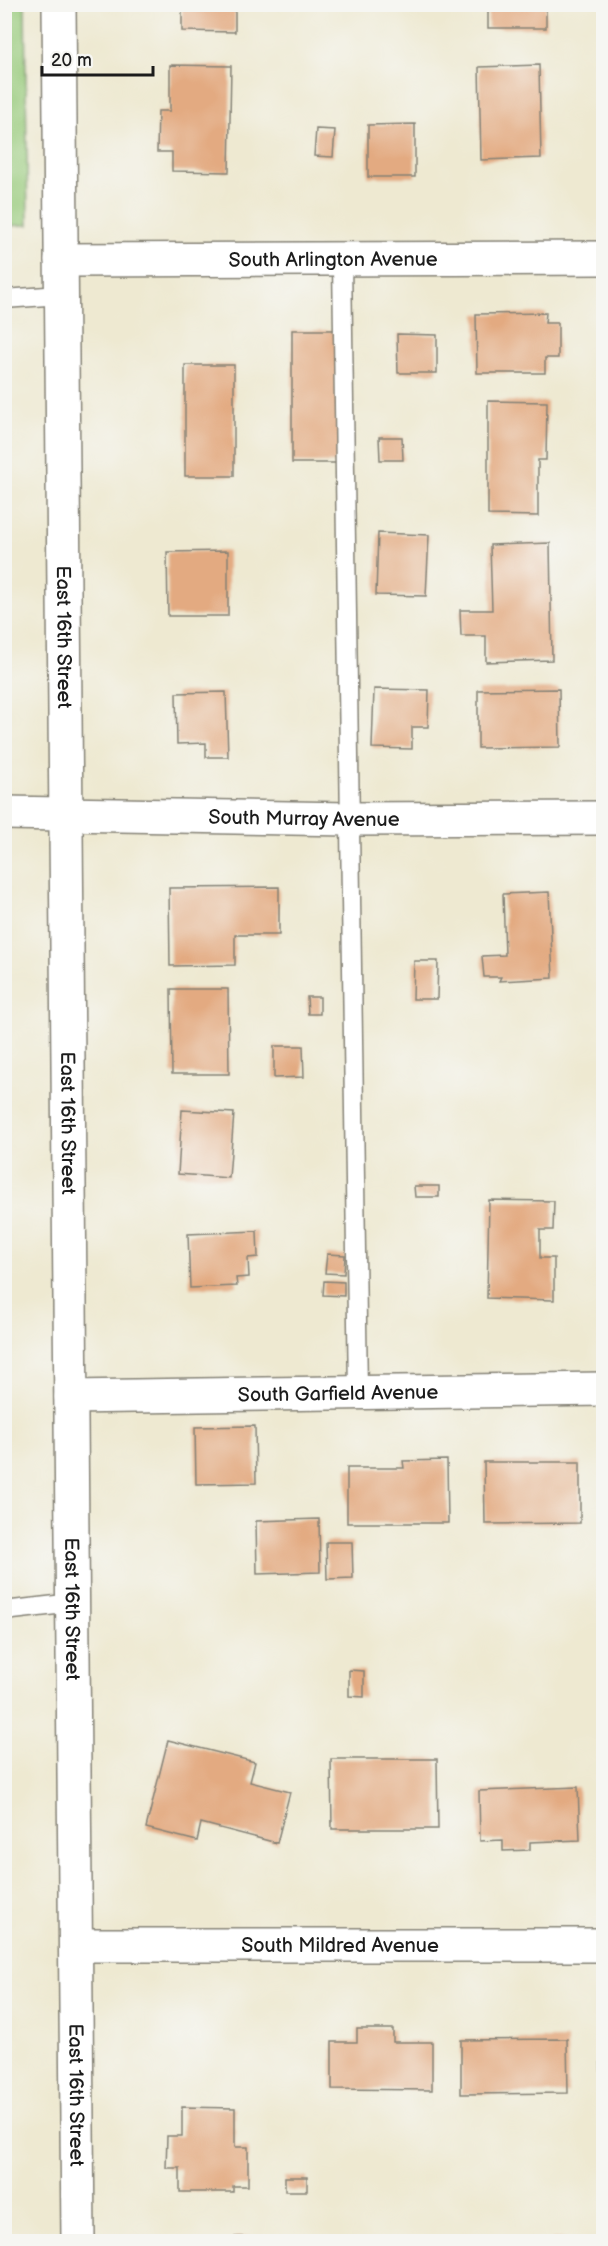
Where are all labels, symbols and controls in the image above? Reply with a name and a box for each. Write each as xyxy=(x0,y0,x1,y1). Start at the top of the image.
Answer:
scale bar xyxy=(42,39,153,77)
text: 20 m xyxy=(51,50,92,71)
street label: South Arlington Avenue xyxy=(228,248,438,272)
street label: East 16th Street xyxy=(51,565,76,709)
street label: South Murray Avenue xyxy=(208,806,400,832)
street label: East 16th Street xyxy=(55,1051,80,1195)
street label: South Garfield Avenue xyxy=(238,1380,439,1407)
street label: East 16th Street xyxy=(59,1537,84,1681)
street label: South Mildred Avenue xyxy=(241,1934,439,1958)
street label: East 16th Street xyxy=(63,2023,88,2167)

